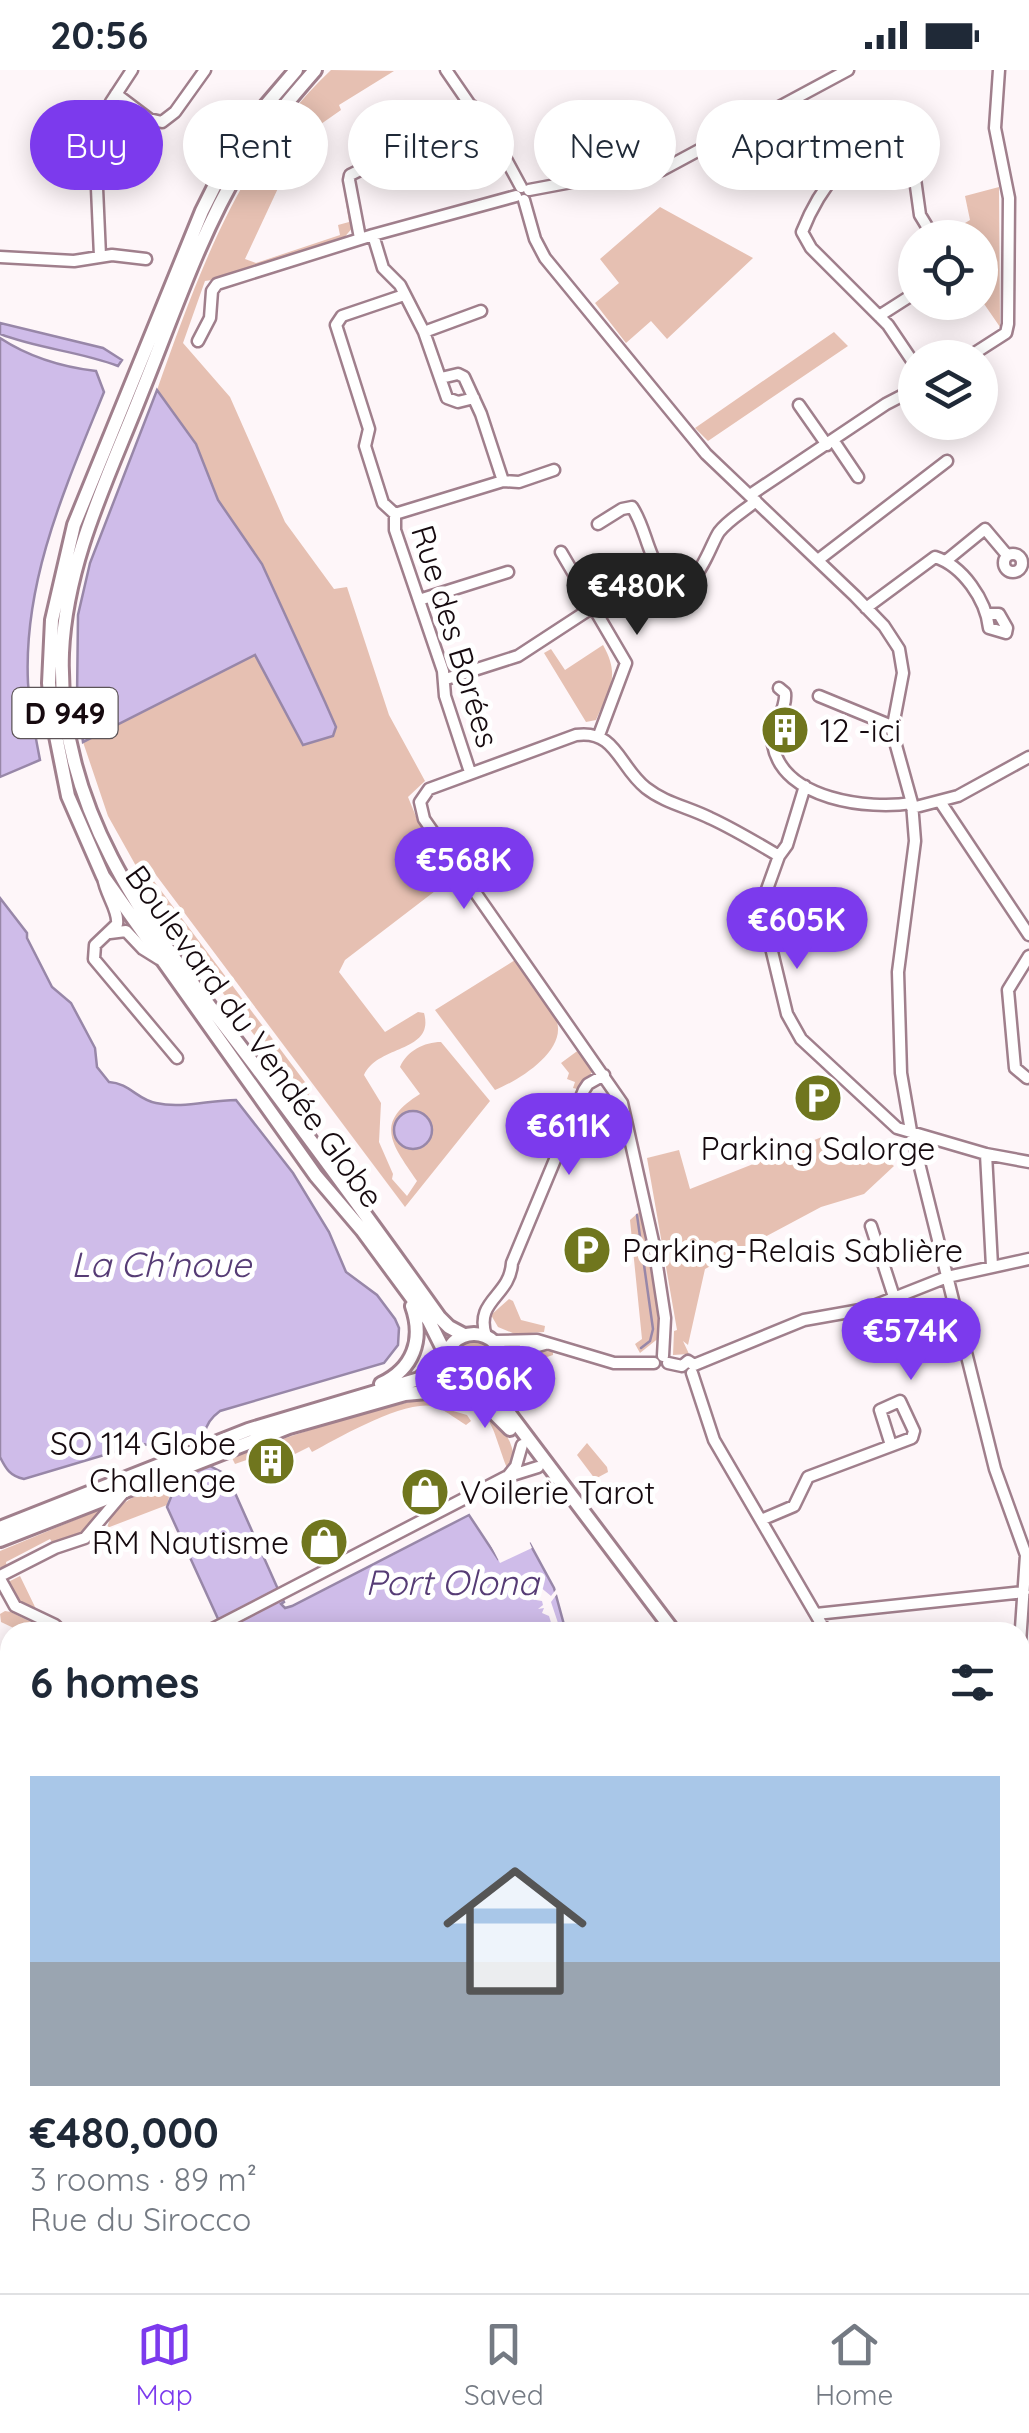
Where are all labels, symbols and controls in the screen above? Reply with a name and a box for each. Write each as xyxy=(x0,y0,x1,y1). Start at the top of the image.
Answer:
text: 20:56 xyxy=(50,11,148,59)
chip: Buy xyxy=(30,100,163,190)
chip: Rent xyxy=(183,100,328,190)
chip: Filters xyxy=(348,100,514,190)
chip: New xyxy=(534,100,676,190)
chip: Apartment xyxy=(696,100,940,190)
map controls xyxy=(898,220,998,440)
button: locate xyxy=(898,220,998,320)
button: layers xyxy=(898,340,998,440)
street label: Rue des Borées xyxy=(403,520,509,752)
pin: €480K xyxy=(567,553,707,638)
text: €480K xyxy=(588,565,686,605)
road number: D 949 xyxy=(12,688,118,738)
building icon: 12 -ici xyxy=(759,704,811,756)
place label: 12 -ici xyxy=(820,710,901,750)
pin: €568K xyxy=(394,827,534,912)
text: €568K xyxy=(417,839,511,879)
street label: Boulevard du Vendée Globe xyxy=(117,857,393,1215)
pin: €605K xyxy=(727,887,867,972)
text: €605K xyxy=(749,899,845,939)
parking icon: Parking Salorge xyxy=(792,1072,844,1124)
pin: €611K xyxy=(499,1093,639,1178)
text: €611K xyxy=(528,1105,610,1145)
place label: Parking Salorge xyxy=(701,1128,935,1168)
parking icon: Parking-Relais Sablière xyxy=(561,1224,613,1276)
place label: Parking-Relais Sablière xyxy=(622,1230,963,1270)
water label: La Ch'noue xyxy=(71,1242,252,1286)
pin: €574K xyxy=(841,1298,981,1383)
text: €574K xyxy=(864,1310,958,1350)
pin: €306K xyxy=(415,1346,555,1431)
text: €306K xyxy=(437,1358,533,1398)
place label: SO 114 Globe Challenge xyxy=(50,1423,236,1500)
building icon: SO 114 Globe Challenge xyxy=(245,1435,297,1487)
shop icon: Voilerie Tarot xyxy=(399,1466,451,1518)
place label: Voilerie Tarot xyxy=(460,1472,655,1512)
shop icon: RM Nautisme xyxy=(298,1516,350,1568)
place label: RM Nautisme xyxy=(92,1522,289,1562)
water label: Port Olona xyxy=(365,1560,541,1604)
icon: filters xyxy=(945,1655,1000,1710)
text: 6 homes xyxy=(30,1656,200,1709)
icon: home xyxy=(425,1841,605,2021)
text: €480,000 xyxy=(30,2106,219,2159)
text: 3 rooms · 89 m² xyxy=(30,2159,257,2199)
text: Rue du Sirocco xyxy=(30,2199,251,2239)
tab: Map xyxy=(136,2317,193,2412)
tab: Saved xyxy=(464,2317,544,2412)
tab: Home xyxy=(815,2317,893,2412)

